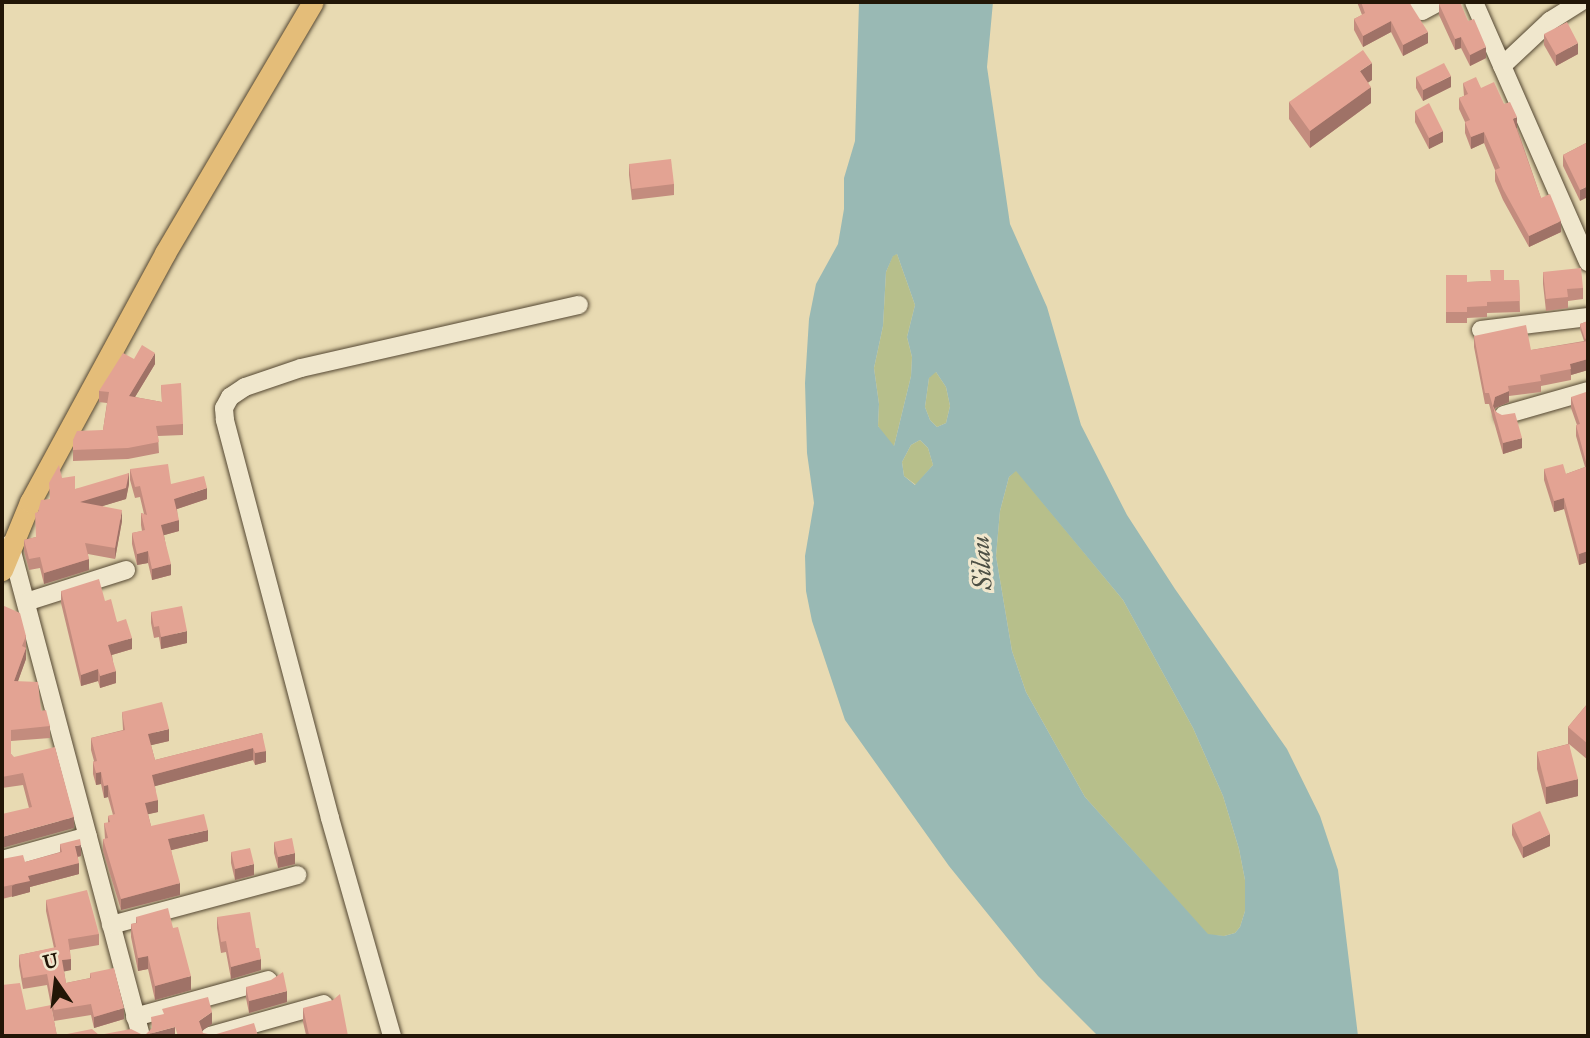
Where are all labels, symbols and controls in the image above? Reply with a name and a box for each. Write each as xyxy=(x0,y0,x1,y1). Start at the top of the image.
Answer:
water label: Silau xyxy=(965,535,999,591)
north arrow xyxy=(21,947,91,1017)
text: U xyxy=(41,948,61,974)

